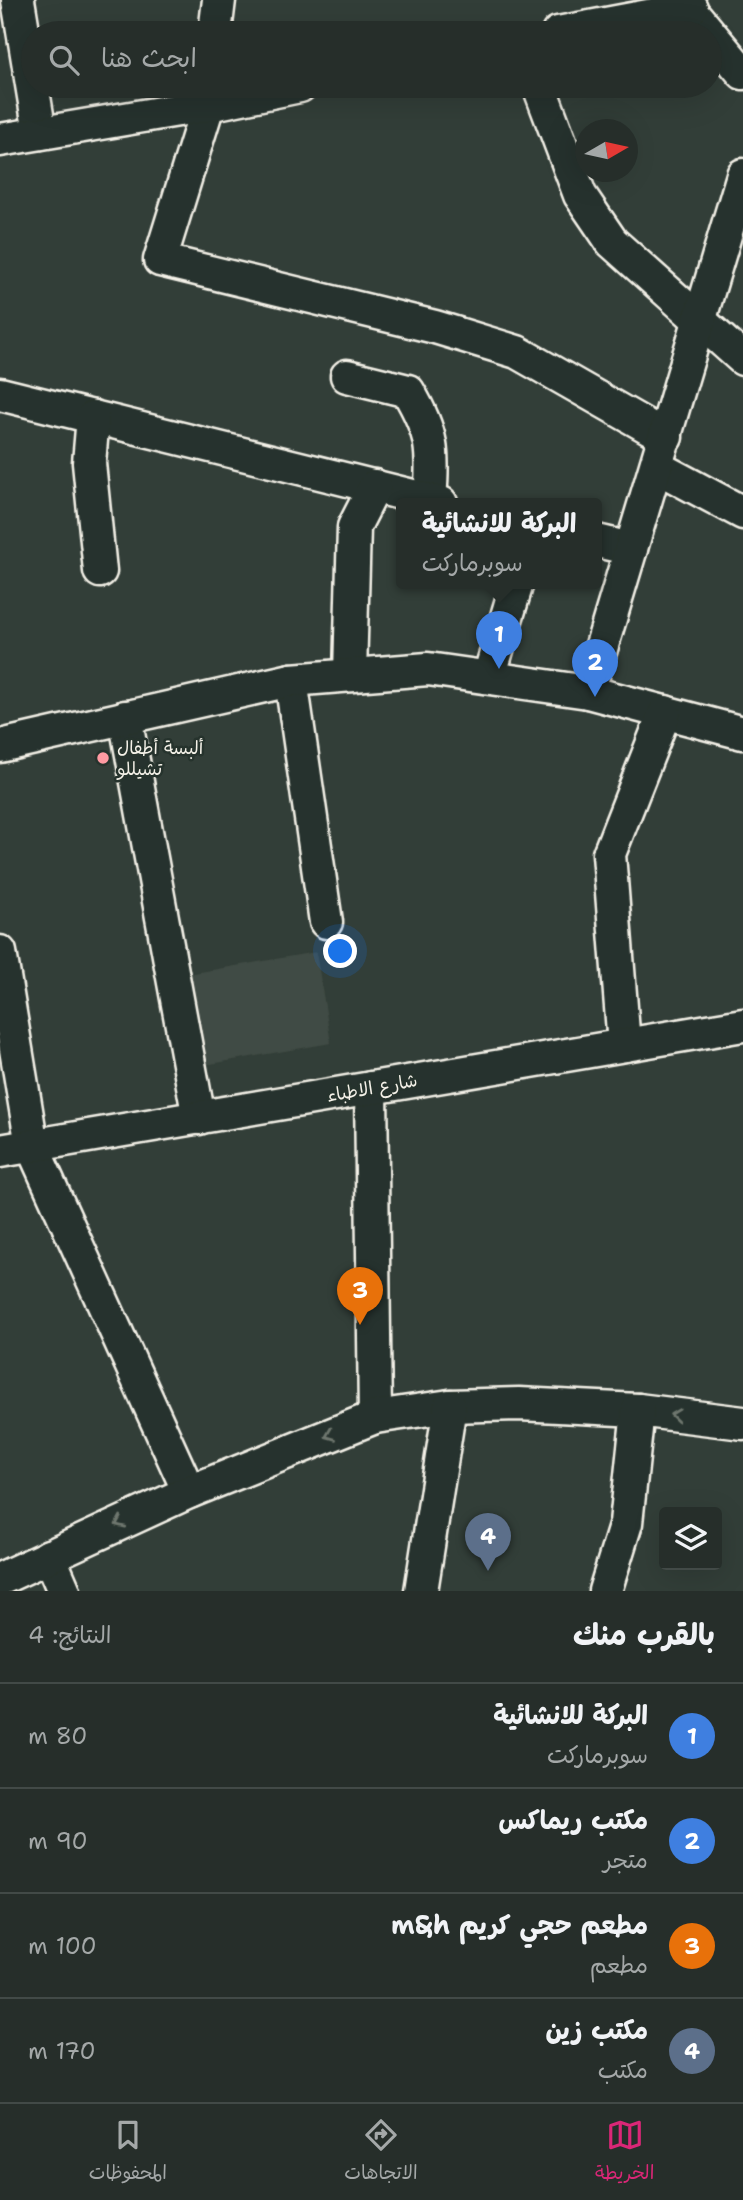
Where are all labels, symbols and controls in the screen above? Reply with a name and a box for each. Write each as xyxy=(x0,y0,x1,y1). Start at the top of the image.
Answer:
search box xyxy=(21,21,722,98)
text: ابحث هنا xyxy=(101,40,197,75)
icon: search xyxy=(45,41,83,79)
north arrow xyxy=(575,119,638,182)
popup xyxy=(396,498,602,589)
text: البركة للانشائية xyxy=(422,505,576,540)
text: سوبرماركت xyxy=(422,548,523,578)
pin: 1 xyxy=(476,611,522,669)
pin: 2 xyxy=(572,639,618,697)
place label: ألبسة أطفال تشيللو xyxy=(116,736,204,781)
marker: ألبسة أطفال تشيللو xyxy=(95,750,111,766)
your location xyxy=(323,934,357,968)
street label: شارع الاطباء xyxy=(325,1068,419,1108)
pin: 3 xyxy=(337,1267,383,1325)
one-way arrow xyxy=(669,1408,681,1423)
one-way arrow xyxy=(325,1427,337,1441)
map controls xyxy=(659,1507,722,1570)
button: layers xyxy=(659,1507,722,1570)
pin: 4 xyxy=(465,1513,511,1571)
one-way arrow xyxy=(115,1515,128,1529)
text: بالقرب منك xyxy=(573,1614,715,1655)
text: النتائج: 4 xyxy=(28,1620,111,1650)
text: البركة للانشائية xyxy=(493,1697,648,1732)
text: 80 m xyxy=(28,1721,87,1751)
text: 1 xyxy=(687,1721,697,1751)
text: سوبرماركت xyxy=(547,1740,648,1770)
text: مكتب ريماكس xyxy=(499,1802,648,1837)
text: 90 m xyxy=(28,1826,88,1856)
text: 2 xyxy=(684,1826,700,1856)
text: متجر xyxy=(603,1845,648,1875)
text: مطعم حجي كريم m&h xyxy=(391,1907,648,1942)
text: 100 m xyxy=(28,1931,97,1961)
text: 3 xyxy=(684,1931,700,1961)
text: مطعم xyxy=(590,1950,648,1980)
text: مكتب زين xyxy=(545,2012,648,2047)
text: 170 m xyxy=(28,2036,96,2066)
text: 4 xyxy=(684,2036,700,2066)
text: مكتب xyxy=(598,2055,648,2085)
tab: المحفوظات xyxy=(89,2116,167,2189)
tab: الاتجاهات xyxy=(344,2116,418,2189)
tab: الخريطة xyxy=(595,2116,654,2189)

